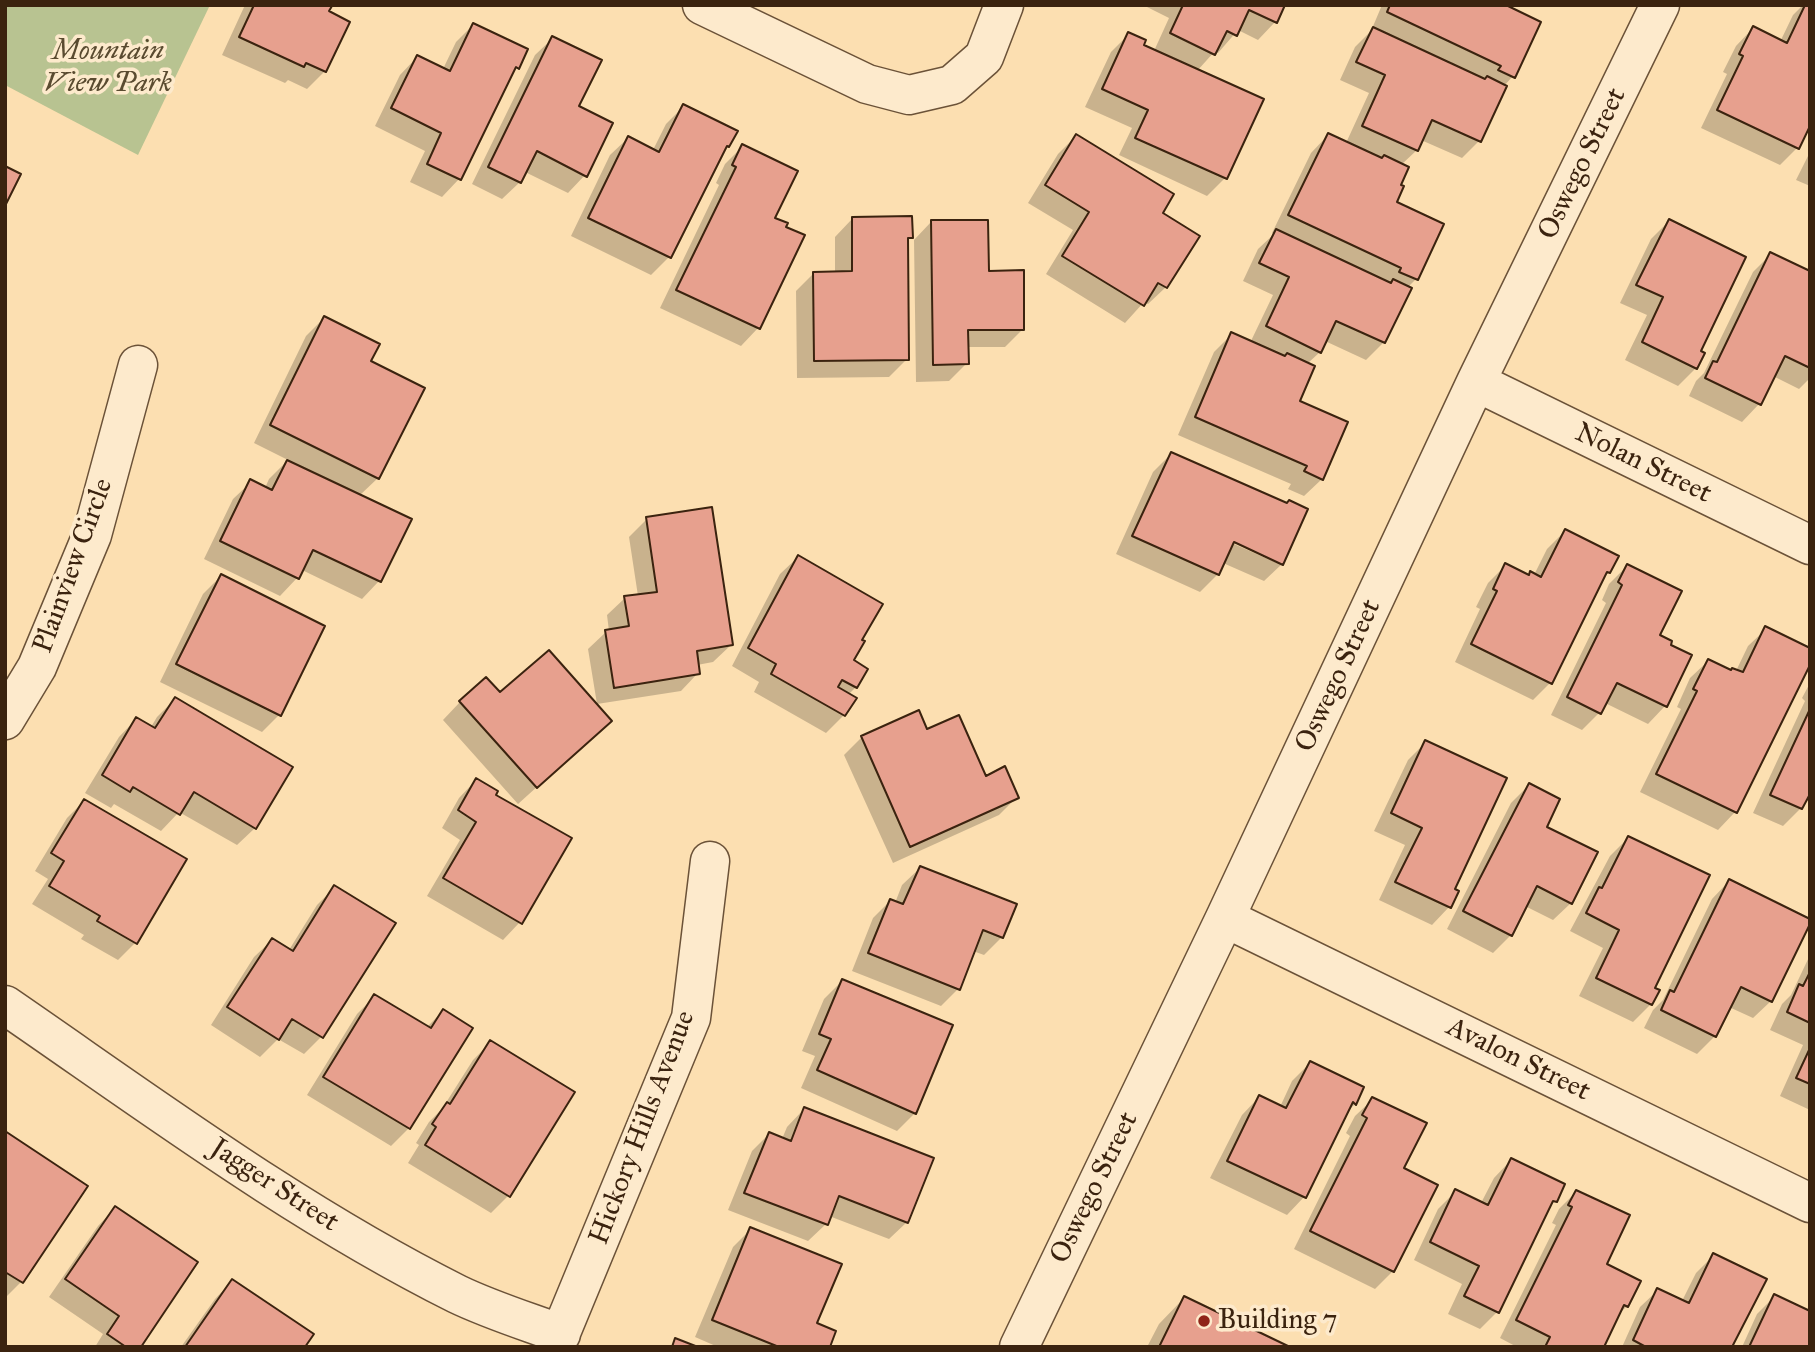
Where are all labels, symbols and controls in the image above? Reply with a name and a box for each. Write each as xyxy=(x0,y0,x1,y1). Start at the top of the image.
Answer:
park label: Mountain View Park xyxy=(44,35,172,101)
street label: Oswego Street xyxy=(1532,83,1634,245)
street label: Nolan Street xyxy=(1569,417,1717,511)
street label: Plainview Circle xyxy=(27,474,121,658)
street label: Oswego Street xyxy=(1289,594,1389,758)
street label: Hickory Hills Avenue xyxy=(583,1006,703,1250)
street label: Avalon Street xyxy=(1441,1011,1595,1109)
street label: Oswego Street xyxy=(1044,1107,1146,1269)
street label: Jagger Street xyxy=(203,1132,345,1240)
place label: Building 7 xyxy=(1218,1304,1338,1338)
marker: Building 7 xyxy=(1196,1313,1212,1329)

